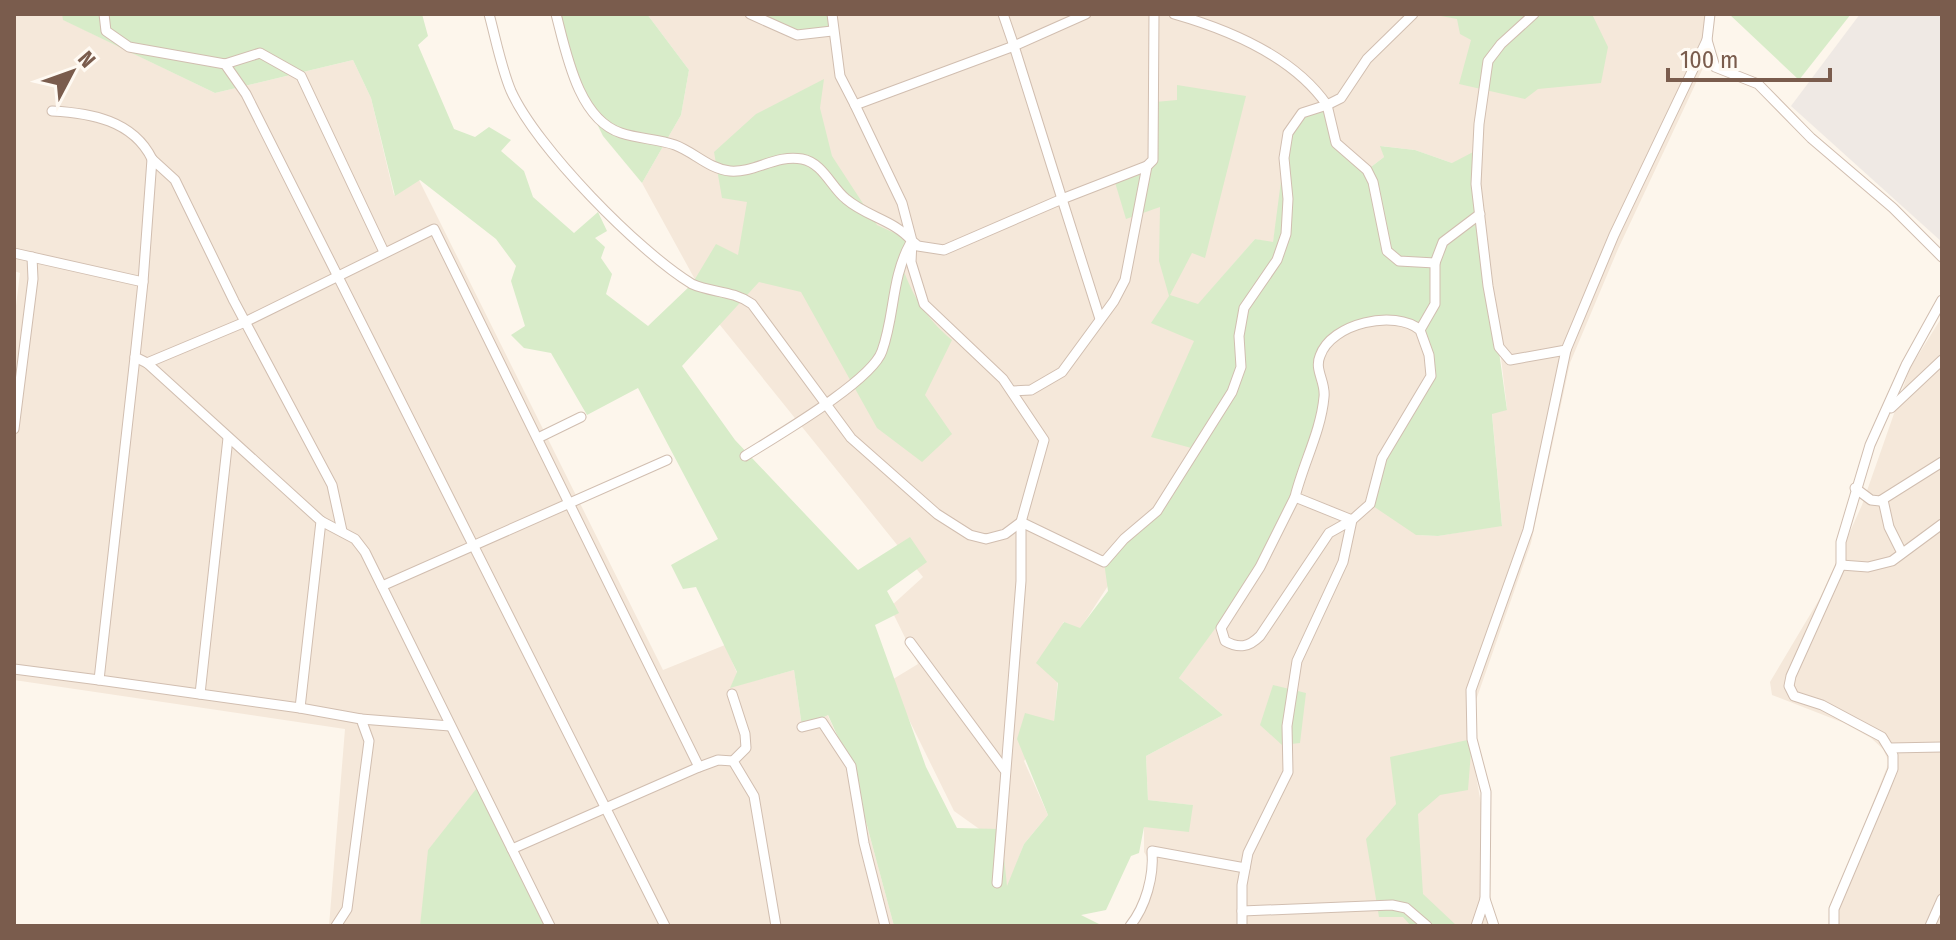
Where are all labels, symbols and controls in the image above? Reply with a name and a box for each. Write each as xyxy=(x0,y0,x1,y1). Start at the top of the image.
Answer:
north arrow xyxy=(32,32,112,112)
scale bar xyxy=(1668,32,1830,82)
text: N xyxy=(72,45,101,73)
text: 100 m xyxy=(1680,46,1738,74)

